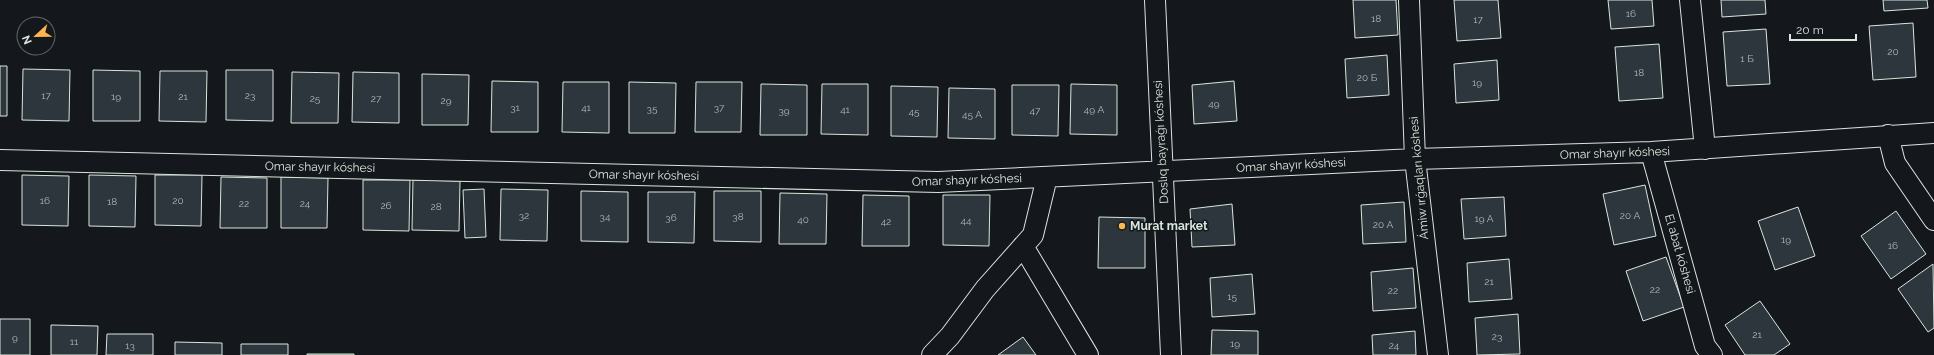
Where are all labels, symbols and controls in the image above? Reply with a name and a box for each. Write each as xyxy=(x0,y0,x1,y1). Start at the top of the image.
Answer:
house number: 16 xyxy=(1626,8,1636,19)
house number: 18 xyxy=(1371,13,1381,24)
house number: 17 xyxy=(1473,14,1483,25)
north arrow xyxy=(16,16,56,56)
scale bar xyxy=(1790,16,1856,42)
text: 20 m xyxy=(1796,23,1824,37)
text: N xyxy=(20,33,35,46)
house number: 20 xyxy=(1887,46,1899,57)
house number: 1 Б xyxy=(1740,53,1754,64)
house number: 18 xyxy=(1634,67,1644,78)
house number: 20 Б xyxy=(1357,72,1378,83)
house number: 19 xyxy=(1472,77,1482,88)
street label: Doslıq bayraǵı kóshesi xyxy=(1151,80,1171,204)
house number: 17 xyxy=(41,90,51,101)
house number: 23 xyxy=(245,90,255,101)
house number: 19 xyxy=(111,91,121,102)
house number: 21 xyxy=(178,91,188,102)
house number: 25 xyxy=(310,93,321,104)
house number: 27 xyxy=(371,93,382,104)
house number: 29 xyxy=(440,95,452,106)
house number: 49 xyxy=(1208,98,1220,109)
house number: 31 xyxy=(510,102,521,113)
house number: 41 xyxy=(581,102,592,113)
house number: 37 xyxy=(714,102,725,113)
house number: 35 xyxy=(647,103,658,114)
house number: 41 xyxy=(840,104,851,115)
house number: 49 А xyxy=(1084,104,1104,115)
house number: 39 xyxy=(778,105,790,116)
house number: 47 xyxy=(1030,105,1041,116)
house number: 45 xyxy=(909,106,920,117)
house number: 45 А xyxy=(962,109,982,120)
street label: Ámiw ırǵaqları kóshesi xyxy=(1407,116,1431,240)
street label: Omar shayır kóshesi xyxy=(1560,144,1670,162)
street label: Omar shayır kóshesi xyxy=(1236,155,1346,175)
street label: Omar shayır kóshesi xyxy=(265,159,375,175)
street label: Omar shayır kóshesi xyxy=(589,167,699,183)
street label: Omar shayır kóshesi xyxy=(912,171,1022,189)
house number: 16 xyxy=(40,195,50,206)
house number: 20 xyxy=(172,195,184,206)
house number: 18 xyxy=(107,196,117,207)
house number: 22 xyxy=(239,198,249,209)
house number: 24 xyxy=(300,198,311,209)
house number: 26 xyxy=(380,200,392,211)
house number: 28 xyxy=(430,201,442,212)
house number: 32 xyxy=(519,210,529,221)
house number: 20 А xyxy=(1620,210,1640,221)
house number: 34 xyxy=(600,211,611,222)
house number: 38 xyxy=(732,211,744,222)
house number: 36 xyxy=(665,212,677,223)
house number: 19 А xyxy=(1474,213,1494,224)
street label: El abat kóshesi xyxy=(1662,213,1698,295)
house number: 40 xyxy=(797,214,809,225)
house number: 44 xyxy=(961,215,972,226)
house number: 42 xyxy=(881,216,891,227)
place label: Murat market xyxy=(1130,219,1208,233)
house number: 20 А xyxy=(1373,219,1393,230)
marker: Murat market xyxy=(1117,221,1127,231)
house number: 19 xyxy=(1781,234,1791,245)
house number: 16 xyxy=(1888,240,1898,251)
house number: 21 xyxy=(1484,276,1494,287)
house number: 22 xyxy=(1650,284,1660,295)
house number: 22 xyxy=(1388,285,1398,296)
house number: 15 xyxy=(1227,291,1237,302)
house number: 21 xyxy=(1752,329,1762,340)
house number: 23 xyxy=(1492,331,1502,342)
house number: 9 xyxy=(12,332,18,343)
house number: 11 xyxy=(70,336,79,347)
house number: 19 xyxy=(1230,338,1240,349)
house number: 13 xyxy=(125,340,135,351)
house number: 24 xyxy=(1389,340,1400,351)

